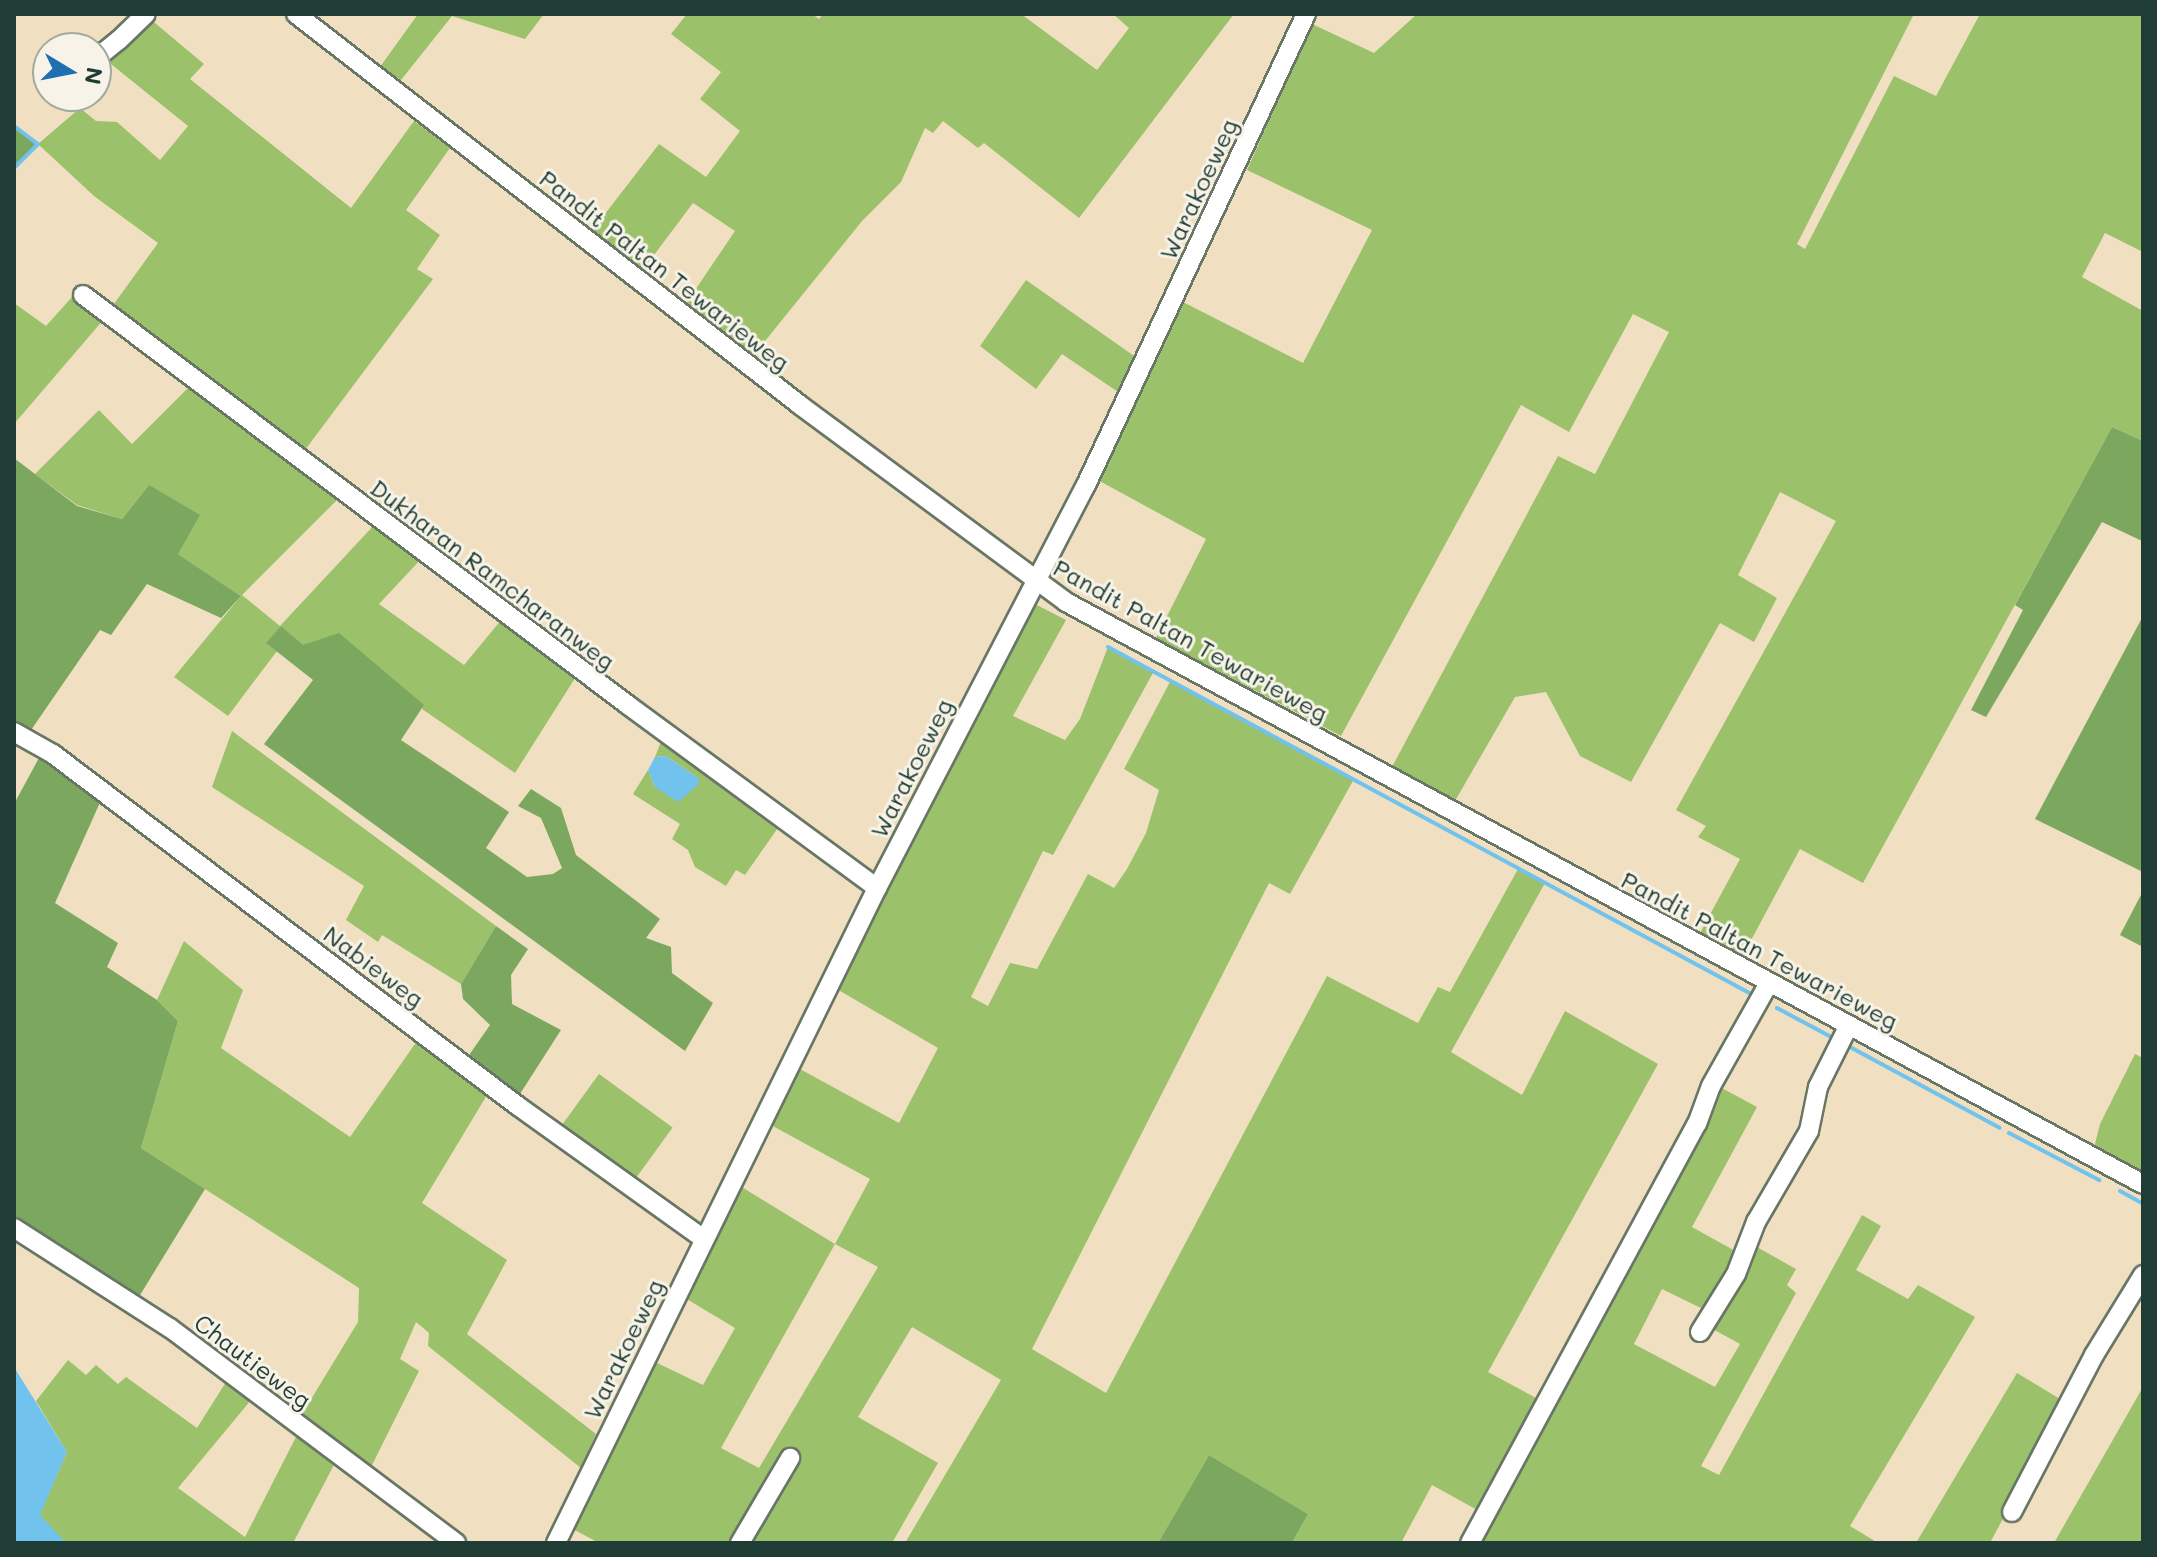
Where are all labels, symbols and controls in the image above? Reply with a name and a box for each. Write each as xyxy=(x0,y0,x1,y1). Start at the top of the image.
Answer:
north arrow xyxy=(32,32,112,112)
text: N xyxy=(78,65,110,87)
street label: Warakoeweg xyxy=(1153,114,1243,264)
street label: Pandit Paltan Tewarieweg xyxy=(534,163,796,377)
street label: Dukharan Ramcharanweg xyxy=(365,473,621,675)
street label: Pandit Paltan Tewarieweg xyxy=(1049,552,1333,728)
street label: Warakoeweg xyxy=(864,694,958,842)
street label: Pandit Paltan Tewarieweg xyxy=(1617,865,1903,1035)
street label: Nabieweg xyxy=(318,919,430,1013)
street label: Warakoeweg xyxy=(577,1274,669,1424)
street label: Chautieweg xyxy=(189,1308,317,1414)

